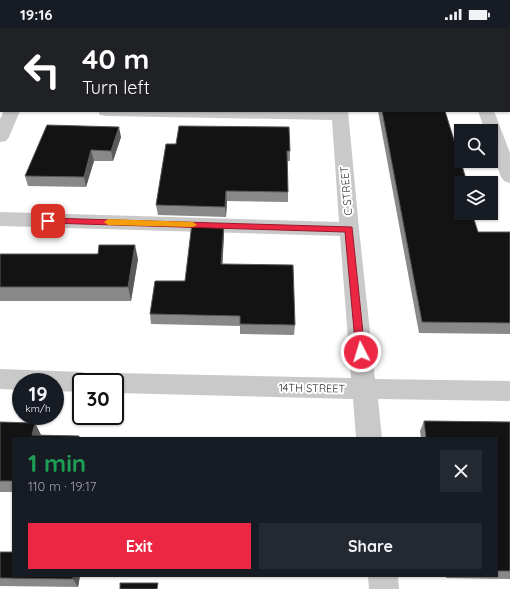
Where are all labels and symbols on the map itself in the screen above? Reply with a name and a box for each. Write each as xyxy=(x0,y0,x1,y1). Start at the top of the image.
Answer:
street label: C STREET xyxy=(337,165,355,216)
pin xyxy=(31,204,65,238)
position arrow xyxy=(340,331,382,373)
speed limit sign: 30 xyxy=(72,373,124,425)
street label: 14TH STREET xyxy=(279,380,346,396)

